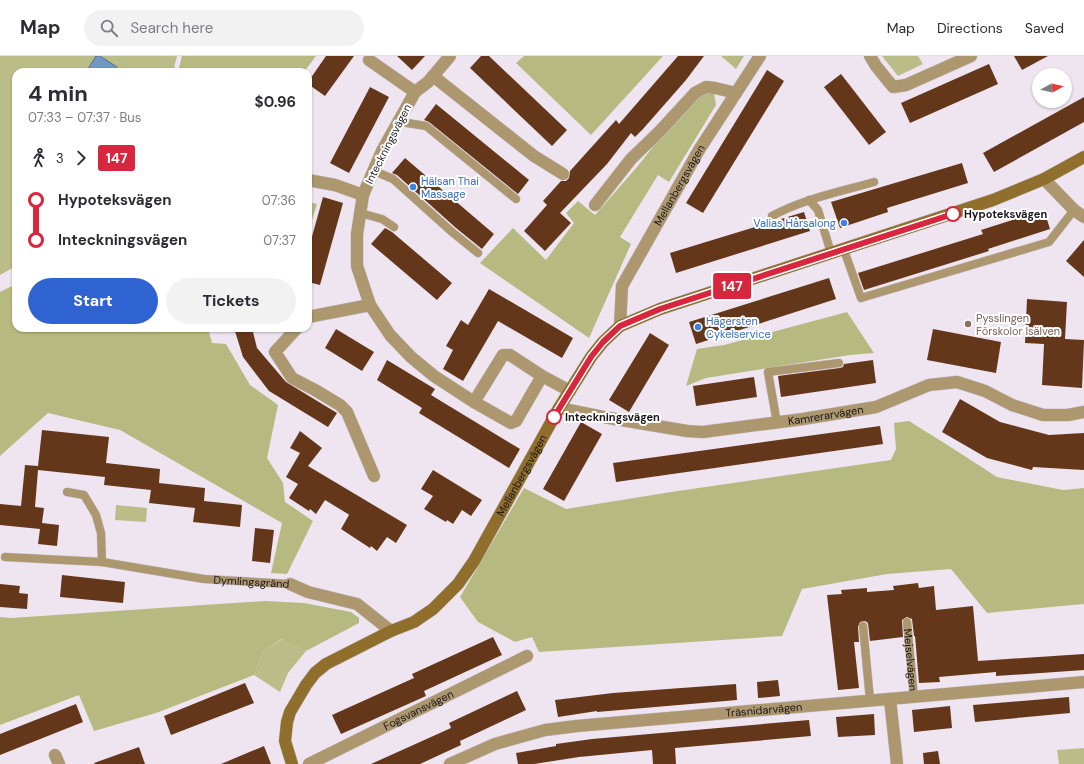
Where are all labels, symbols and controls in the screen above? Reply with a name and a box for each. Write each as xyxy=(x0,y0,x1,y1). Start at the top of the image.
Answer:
search box xyxy=(84,10,364,46)
text: Map xyxy=(20,15,60,40)
icon: search xyxy=(98,17,120,39)
text: Search here xyxy=(130,18,213,38)
text: Map xyxy=(887,19,915,37)
text: Directions xyxy=(937,19,1003,37)
text: Saved xyxy=(1025,19,1064,37)
north arrow xyxy=(1032,68,1072,108)
map controls xyxy=(1032,68,1072,108)
text: 4 min xyxy=(28,79,88,108)
text: $0.96 xyxy=(255,92,296,112)
street label: Inteckningsvägen xyxy=(362,102,414,186)
text: 07:33 – 07:37 · Bus xyxy=(28,109,141,126)
street label: Mellanbergsvägen xyxy=(651,142,708,228)
icon: walk xyxy=(28,147,50,169)
icon: forward xyxy=(70,147,92,169)
text: 147 xyxy=(106,149,127,167)
text: 3 xyxy=(56,150,64,167)
place label: Hälsan Thai Massage xyxy=(421,174,479,201)
marker: Hälsan Thai Massage xyxy=(408,182,418,192)
text: Hypoteksvägen xyxy=(58,190,171,210)
text: 07:36 xyxy=(262,192,296,209)
marker: Hypoteksvägen xyxy=(945,206,961,222)
place label: Hypoteksvägen xyxy=(964,207,1047,221)
place label: Valias Hårsalong xyxy=(753,216,836,230)
marker: Valias Hårsalong xyxy=(839,218,849,228)
text: Inteckningsvägen xyxy=(58,230,187,250)
text: 07:37 xyxy=(263,232,296,249)
line badge: 147 xyxy=(709,273,755,299)
text: 147 xyxy=(721,277,743,295)
button: Start xyxy=(28,278,158,324)
button: Tickets xyxy=(166,278,296,324)
place label: Pysslingen Förskolor Isälven xyxy=(976,311,1060,338)
place label: Hägersten Cykelservice xyxy=(706,314,771,341)
marker: Pysslingen Förskolor Isälven xyxy=(963,319,973,329)
marker: Hägersten Cykelservice xyxy=(693,322,703,332)
street label: Kamrerarvägen xyxy=(787,402,865,428)
marker: Inteckningsvägen xyxy=(546,409,562,425)
place label: Inteckningsvägen xyxy=(565,410,660,424)
street label: Mellanbergsvägen xyxy=(493,432,550,519)
street label: Dymlingsgränd xyxy=(213,573,290,591)
street label: Mejselvägen xyxy=(901,628,920,692)
street label: Fogsvansvägen xyxy=(381,687,456,733)
street label: Träsnidarvägen xyxy=(725,699,803,720)

